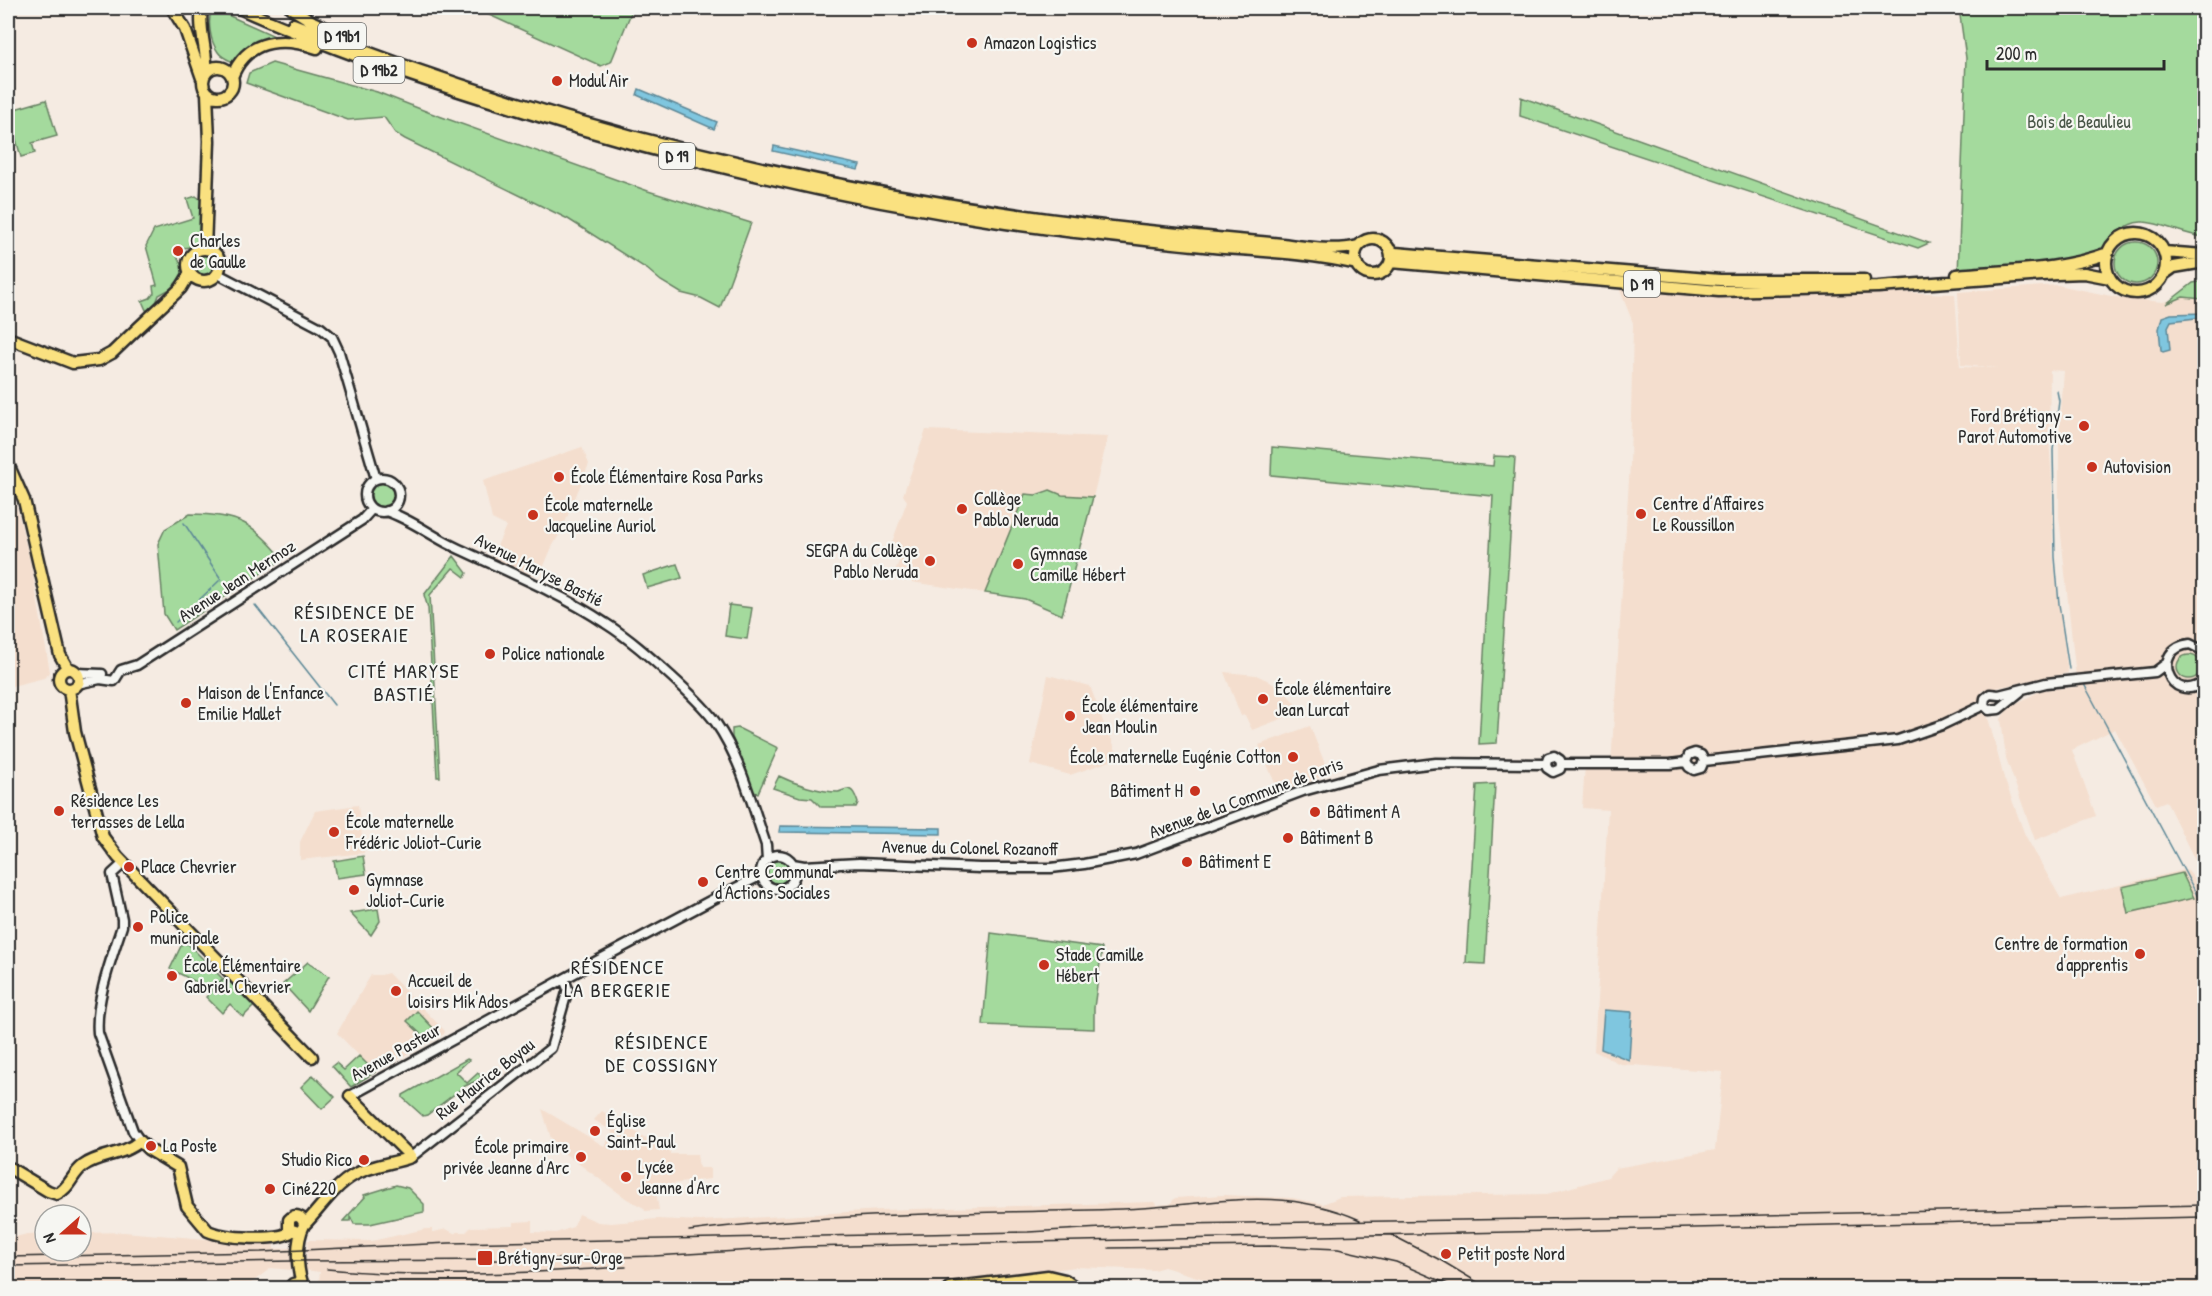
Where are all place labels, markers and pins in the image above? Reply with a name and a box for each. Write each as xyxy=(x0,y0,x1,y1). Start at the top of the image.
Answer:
place label: Amazon Logistics xyxy=(984,30,1096,55)
marker: Amazon Logistics xyxy=(965,36,979,50)
place label: Modul'Air xyxy=(569,68,629,93)
marker: Modul'Air xyxy=(550,74,564,88)
place label: Charles de Gaulle xyxy=(190,228,246,274)
marker: Charles de Gaulle xyxy=(171,244,185,258)
place label: Ford Brétigny - Parot Automotive xyxy=(1958,403,2072,449)
marker: Ford Brétigny - Parot Automotive xyxy=(2077,419,2091,433)
place label: Autovision xyxy=(2104,454,2171,479)
marker: Autovision xyxy=(2085,460,2099,474)
place label: École Élémentaire Rosa Parks xyxy=(571,464,763,489)
marker: École Élémentaire Rosa Parks xyxy=(552,470,566,484)
place label: Collège Pablo Neruda xyxy=(974,486,1058,532)
place label: Centre d’Affaires Le Roussillon xyxy=(1653,491,1764,537)
place label: École maternelle Jacqueline Auriol xyxy=(545,492,656,538)
marker: Collège Pablo Neruda xyxy=(955,502,969,516)
marker: Centre d’Affaires Le Roussillon xyxy=(1634,507,1648,521)
marker: École maternelle Jacqueline Auriol xyxy=(526,508,540,522)
place label: SEGPA du Collège Pablo Neruda xyxy=(806,538,918,584)
place label: Gymnase Camille Hébert xyxy=(1030,541,1126,587)
marker: SEGPA du Collège Pablo Neruda xyxy=(923,554,937,568)
marker: Gymnase Camille Hébert xyxy=(1011,557,1025,571)
place label: Police nationale xyxy=(502,641,605,666)
marker: Police nationale xyxy=(483,647,497,661)
place label: École élémentaire Jean Lurcat xyxy=(1275,676,1391,722)
place label: Maison de l'Enfance Emilie Mallet xyxy=(198,680,324,726)
marker: École élémentaire Jean Lurcat xyxy=(1256,692,1270,706)
place label: École élémentaire Jean Moulin xyxy=(1082,693,1198,739)
marker: Maison de l'Enfance Emilie Mallet xyxy=(179,696,193,710)
marker: École élémentaire Jean Moulin xyxy=(1063,709,1077,723)
place label: École maternelle Eugénie Cotton xyxy=(1070,744,1281,769)
marker: École maternelle Eugénie Cotton xyxy=(1286,750,1300,764)
place label: Bâtiment H xyxy=(1110,778,1183,803)
marker: Bâtiment H xyxy=(1188,784,1202,798)
place label: Résidence Les terrasses de Lella xyxy=(71,788,184,834)
place label: Bâtiment A xyxy=(1327,799,1400,824)
marker: Résidence Les terrasses de Lella xyxy=(52,804,66,818)
marker: Bâtiment A xyxy=(1308,805,1322,819)
place label: École maternelle Frédéric Joliot-Curie xyxy=(345,809,482,855)
marker: École maternelle Frédéric Joliot-Curie xyxy=(327,825,341,839)
place label: Bâtiment B xyxy=(1300,825,1373,850)
marker: Bâtiment B xyxy=(1281,831,1295,845)
place label: Bâtiment E xyxy=(1199,849,1271,874)
place label: Place Chevrier xyxy=(141,854,237,879)
marker: Bâtiment E xyxy=(1180,855,1194,869)
place label: Centre Communal d'Actions Sociales xyxy=(715,859,834,905)
marker: Place Chevrier xyxy=(122,860,136,874)
place label: Gymnase Joliot-Curie xyxy=(366,867,445,913)
marker: Centre Communal d'Actions Sociales xyxy=(696,875,710,889)
marker: Gymnase Joliot-Curie xyxy=(347,883,361,897)
place label: Police municipale xyxy=(150,904,219,950)
marker: Police municipale xyxy=(131,920,145,934)
place label: Centre de formation d'apprentis xyxy=(1995,931,2128,977)
place label: Stade Camille Hébert xyxy=(1056,942,1144,988)
marker: Centre de formation d'apprentis xyxy=(2133,947,2147,961)
place label: École Élémentaire Gabriel Chevrier xyxy=(184,953,301,999)
marker: Stade Camille Hébert xyxy=(1037,958,1051,972)
place label: Accueil de loisirs Mik'Ados xyxy=(408,968,508,1014)
marker: École Élémentaire Gabriel Chevrier xyxy=(165,969,179,983)
marker: Accueil de loisirs Mik'Ados xyxy=(389,984,403,998)
place label: Église Saint-Paul xyxy=(607,1108,676,1154)
marker: Église Saint-Paul xyxy=(588,1124,602,1138)
place label: La Poste xyxy=(163,1133,217,1158)
place label: École primaire privée Jeanne d'Arc xyxy=(444,1134,569,1180)
marker: La Poste xyxy=(144,1139,158,1153)
place label: Studio Rico xyxy=(281,1147,352,1172)
marker: École primaire privée Jeanne d'Arc xyxy=(574,1150,588,1164)
marker: Studio Rico xyxy=(357,1153,371,1167)
place label: Lycée Jeanne d'Arc xyxy=(638,1154,719,1200)
marker: Lycée Jeanne d'Arc xyxy=(619,1170,633,1184)
place label: Ciné220 xyxy=(282,1176,336,1201)
marker: Ciné220 xyxy=(263,1182,277,1196)
place label: Petit poste Nord xyxy=(1458,1241,1565,1266)
place label: Brétigny-sur-Orge xyxy=(498,1245,623,1270)
marker: Petit poste Nord xyxy=(1439,1247,1453,1261)
marker: Brétigny-sur-Orge xyxy=(476,1249,494,1267)

